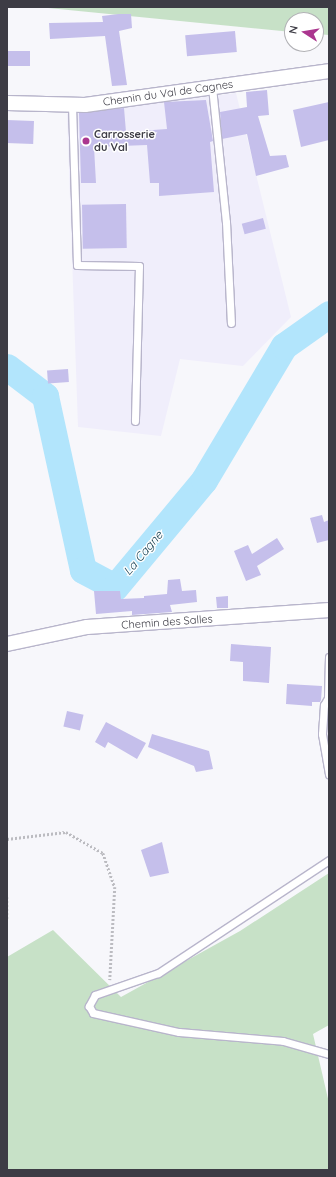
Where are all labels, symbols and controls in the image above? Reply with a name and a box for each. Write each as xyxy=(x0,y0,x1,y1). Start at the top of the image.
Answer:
north arrow xyxy=(284,12,324,52)
text: N xyxy=(286,24,301,35)
street label: Chemin du Val de Cagnes xyxy=(102,77,234,109)
place label: Carrosserie du Val xyxy=(94,128,155,154)
marker: Carrosserie du Val xyxy=(81,136,91,146)
water label: La Cagne xyxy=(120,528,166,578)
street label: Chemin des Salles xyxy=(121,612,213,632)

